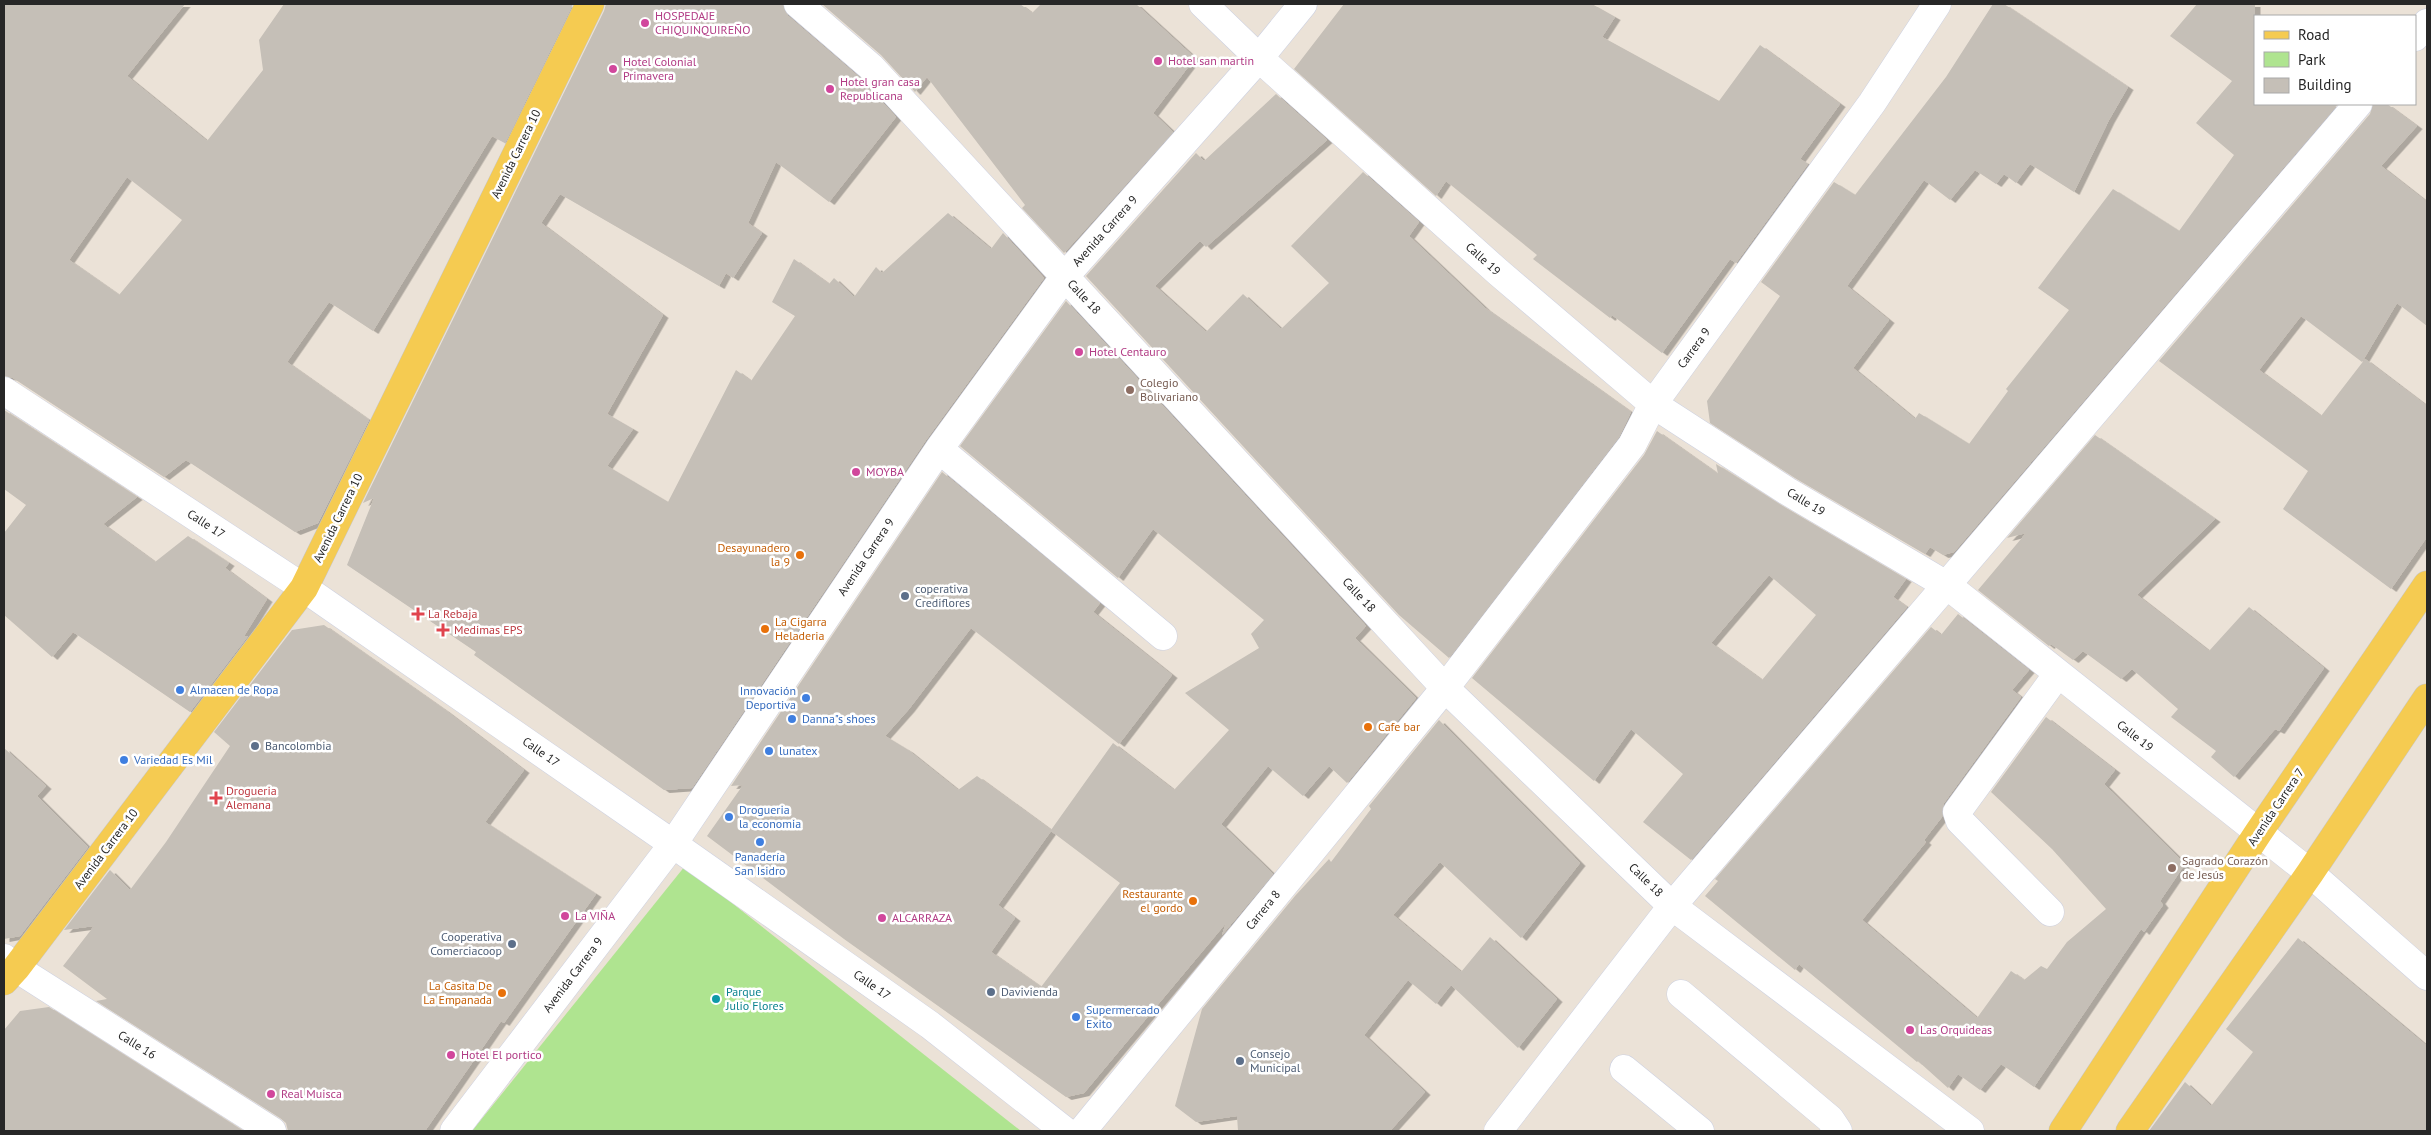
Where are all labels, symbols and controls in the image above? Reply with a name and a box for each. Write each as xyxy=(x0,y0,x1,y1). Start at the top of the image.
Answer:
place label: HOSPEDAJE CHIQUINQUIREÑO xyxy=(655,8,750,37)
legend xyxy=(2254,15,2416,105)
marker: HOSPEDAJE CHIQUINQUIREÑO xyxy=(639,17,651,29)
text: Road xyxy=(2298,25,2330,44)
text: Park xyxy=(2298,50,2326,69)
place label: Hotel san martin xyxy=(1168,53,1254,68)
place label: Hotel Colonial Primavera xyxy=(623,54,697,83)
marker: Hotel san martin xyxy=(1152,55,1164,67)
marker: Hotel Colonial Primavera xyxy=(607,63,619,75)
place label: Hotel gran casa Republicana xyxy=(840,74,920,103)
text: Building xyxy=(2298,75,2352,94)
marker: Hotel gran casa Republicana xyxy=(824,83,836,95)
street label: Avenida Carrera 10 xyxy=(488,107,544,201)
street label: Avenida Carrera 9 xyxy=(1069,192,1140,269)
street label: Calle 19 xyxy=(1463,239,1504,278)
street label: Calle 18 xyxy=(1065,276,1104,317)
street label: Carrera 9 xyxy=(1674,324,1713,371)
place label: Hotel Centauro xyxy=(1089,344,1166,359)
marker: Hotel Centauro xyxy=(1073,346,1085,358)
place label: Colegio Bolivariano xyxy=(1140,375,1198,404)
marker: Colegio Bolivariano xyxy=(1124,384,1136,396)
place label: MOYBA xyxy=(866,464,904,479)
marker: MOYBA xyxy=(850,466,862,478)
street label: Avenida Carrera 10 xyxy=(310,471,366,565)
street label: Calle 19 xyxy=(1784,484,1828,519)
street label: Calle 17 xyxy=(185,506,228,541)
street label: Avenida Carrera 9 xyxy=(834,515,897,598)
place label: Desayunadero la 9 xyxy=(717,540,790,569)
marker: Desayunadero la 9 xyxy=(794,549,806,561)
street label: Calle 18 xyxy=(1340,574,1379,615)
place label: coperativa Crediflores xyxy=(915,581,970,610)
marker: coperativa Crediflores xyxy=(899,590,911,602)
place label: La Rebaja xyxy=(428,606,477,621)
marker: La Rebaja xyxy=(412,608,424,620)
place label: La Cigarra Heladeria xyxy=(775,614,827,643)
place label: Medimas EPS xyxy=(454,622,523,637)
marker: Medimas EPS xyxy=(436,623,450,637)
marker: La Cigarra Heladeria xyxy=(759,623,771,635)
place label: Almacen de Ropa xyxy=(190,682,278,697)
place label: Innovación Deportiva xyxy=(740,683,796,712)
marker: Almacen de Ropa xyxy=(174,684,186,696)
marker: Innovación Deportiva xyxy=(800,692,812,704)
place label: Danna"s shoes xyxy=(802,711,876,726)
marker: Danna"s shoes xyxy=(786,713,798,725)
street label: Calle 19 xyxy=(2114,717,2156,754)
place label: Cafe bar xyxy=(1378,719,1420,734)
marker: Cafe bar xyxy=(1362,721,1374,733)
street label: Calle 17 xyxy=(520,733,563,770)
place label: Bancolombia xyxy=(265,738,331,753)
marker: Bancolombia xyxy=(249,740,261,752)
place label: lunatex xyxy=(779,743,817,758)
marker: lunatex xyxy=(763,745,775,757)
place label: Variedad Es Mil xyxy=(133,752,213,767)
marker: Variedad Es Mil xyxy=(118,754,130,766)
street label: Avenida Carrera 7 xyxy=(2244,765,2307,848)
place label: Drogueria Alemana xyxy=(226,783,277,812)
marker: Drogueria Alemana xyxy=(210,792,222,804)
place label: Drogueria la economia xyxy=(739,802,801,831)
street label: Avenida Carrera 10 xyxy=(70,805,141,892)
marker: Drogueria la economia xyxy=(723,811,735,823)
marker: Panadería San Isidro xyxy=(754,836,766,848)
place label: Panadería San Isidro xyxy=(735,849,785,878)
place label: Sagrado Corazón de Jesús xyxy=(2182,853,2268,882)
street label: Calle 18 xyxy=(1626,860,1667,900)
marker: Sagrado Corazón de Jesús xyxy=(2166,862,2178,874)
place label: Restaurante el gordo xyxy=(1122,886,1183,915)
street label: Carrera 8 xyxy=(1242,887,1283,933)
marker: Restaurante el gordo xyxy=(1187,895,1199,907)
place label: La VIÑA xyxy=(575,908,615,923)
marker: La VIÑA xyxy=(559,910,571,922)
place label: ALCARRAZA xyxy=(892,910,952,925)
marker: ALCARRAZA xyxy=(876,912,888,924)
place label: Cooperativa Comerciacoop xyxy=(430,929,502,958)
street label: Avenida Carrera 9 xyxy=(539,934,606,1015)
marker: Cooperativa Comerciacoop xyxy=(506,938,518,950)
street label: Calle 17 xyxy=(851,966,894,1003)
place label: La Casita De La Empanada xyxy=(423,978,492,1007)
place label: Parque Julio Flores xyxy=(725,984,784,1013)
place label: Davivienda xyxy=(1001,984,1058,999)
marker: Davivienda xyxy=(985,986,997,998)
marker: La Casita De La Empanada xyxy=(496,987,508,999)
marker: Parque Julio Flores xyxy=(710,993,722,1005)
place label: Supermercado Exito xyxy=(1086,1002,1160,1031)
marker: Supermercado Exito xyxy=(1070,1011,1082,1023)
place label: Las Orquideas xyxy=(1920,1022,1992,1037)
marker: Las Orquideas xyxy=(1904,1024,1916,1036)
street label: Calle 16 xyxy=(115,1027,159,1062)
place label: Consejo Municipal xyxy=(1250,1046,1301,1075)
place label: Hotel El portico xyxy=(461,1047,542,1062)
marker: Hotel El portico xyxy=(445,1049,457,1061)
marker: Consejo Municipal xyxy=(1234,1055,1246,1067)
place label: Real Muisca xyxy=(281,1086,342,1101)
marker: Real Muisca xyxy=(265,1088,277,1100)

